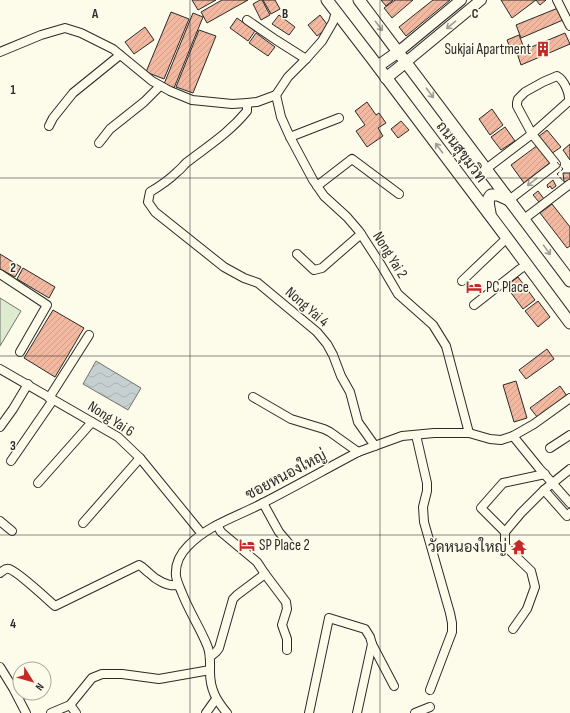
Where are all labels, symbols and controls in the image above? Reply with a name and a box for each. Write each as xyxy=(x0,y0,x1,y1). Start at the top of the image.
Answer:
text: A xyxy=(91,6,99,22)
text: B xyxy=(282,6,288,22)
text: C xyxy=(472,6,479,22)
one-way arrow xyxy=(445,20,456,29)
one-way arrow xyxy=(375,21,383,32)
place label: Sukjai Apartment xyxy=(444,40,531,59)
building icon: Sukjai Apartment xyxy=(534,40,552,58)
text: 1 xyxy=(10,82,16,98)
one-way arrow xyxy=(425,88,434,99)
street label: ถนนสุขุมวิท xyxy=(431,117,490,187)
one-way arrow xyxy=(435,142,444,153)
one-way arrow xyxy=(527,178,538,186)
street label: Nong Yai 2 xyxy=(368,228,412,282)
one-way arrow xyxy=(542,245,551,256)
text: 2 xyxy=(10,260,16,276)
hotel icon: PC Place xyxy=(465,278,483,296)
place label: PC Place xyxy=(486,278,529,297)
street label: Nong Yai 4 xyxy=(281,283,333,331)
street label: Nong Yai 6 xyxy=(84,397,138,441)
text: 3 xyxy=(10,438,16,454)
street label: ซอยหนองใหญ่ xyxy=(242,445,330,504)
hotel icon: SP Place 2 xyxy=(238,536,256,554)
place label: SP Place 2 xyxy=(259,536,310,555)
place label: วัดหนองใหญ่ xyxy=(428,537,507,557)
temple icon: วัดหนองใหญ่ xyxy=(510,538,528,556)
text: 4 xyxy=(10,616,16,632)
north arrow xyxy=(12,661,52,701)
text: N xyxy=(33,680,47,693)

